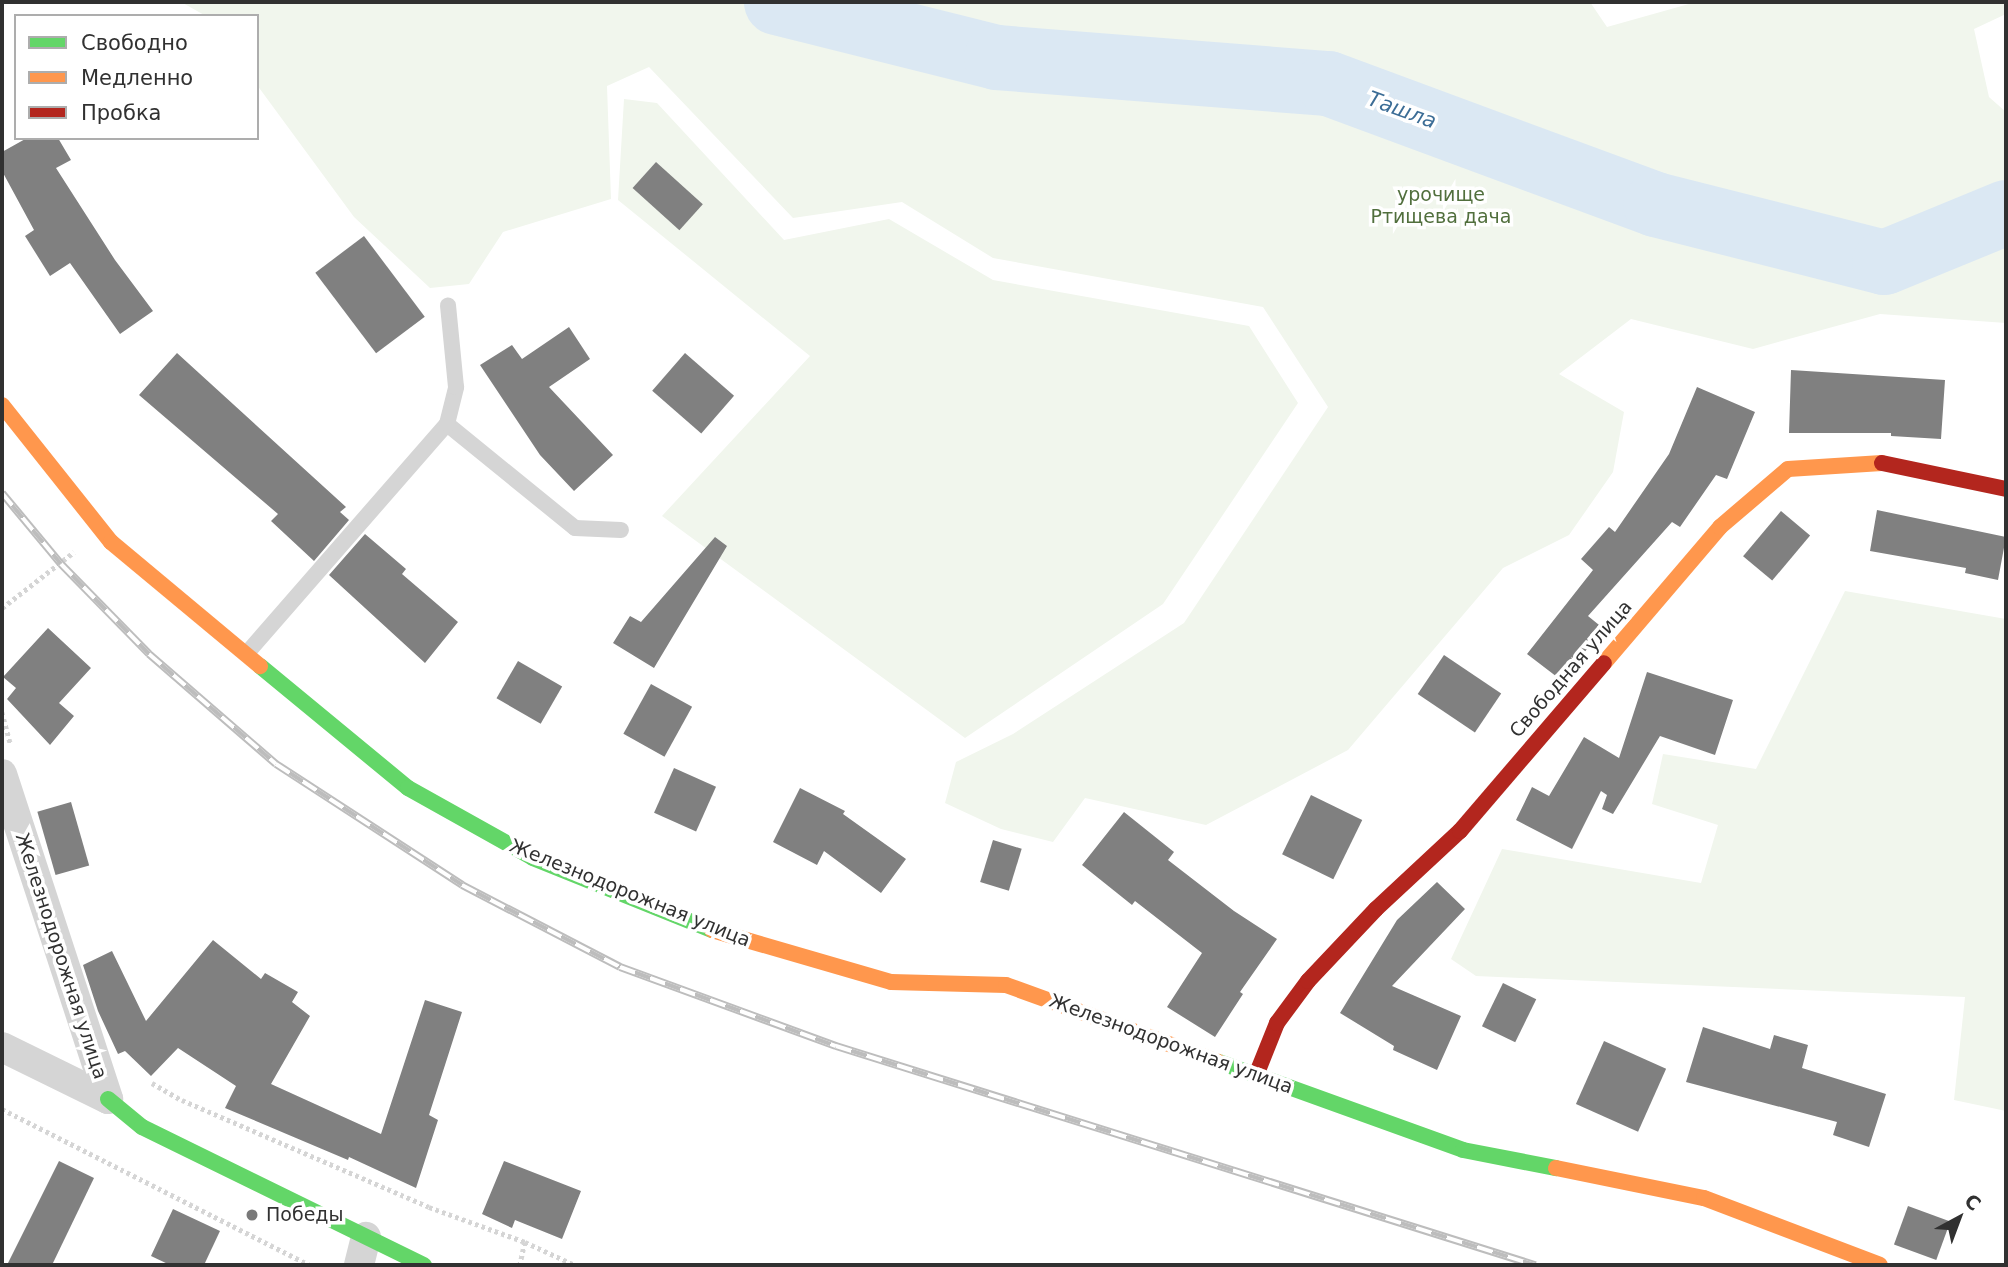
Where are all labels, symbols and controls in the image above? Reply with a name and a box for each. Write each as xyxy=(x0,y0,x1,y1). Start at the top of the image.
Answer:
legend xyxy=(14,14,259,140)
text: Свободно xyxy=(81,31,188,55)
text: Медленно xyxy=(81,66,193,90)
water label: Ташла xyxy=(1364,86,1440,134)
text: Пробка xyxy=(81,101,161,125)
park label: урочище Ртищева дача xyxy=(1371,184,1511,228)
street label: Свободная улица xyxy=(1505,596,1637,742)
street label: Железнодорожная улица xyxy=(10,830,112,1082)
street label: Железнодорожная улица xyxy=(506,834,754,952)
street label: Железнодорожная улица xyxy=(1046,989,1296,1099)
north arrow xyxy=(1924,1183,1994,1253)
text: С xyxy=(1960,1189,1985,1215)
place label: Победы xyxy=(266,1204,343,1226)
marker: Победы xyxy=(244,1207,260,1223)

